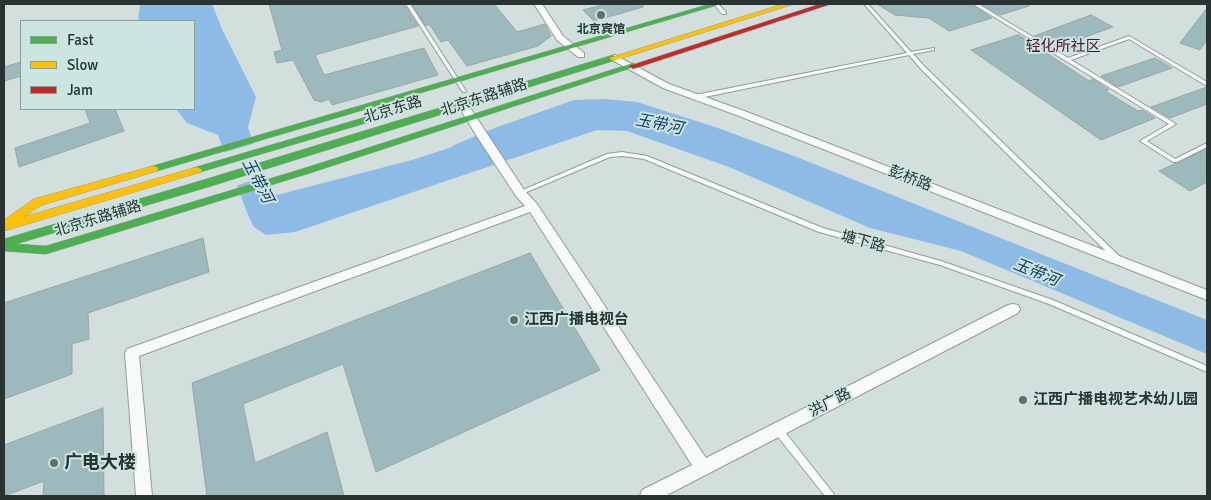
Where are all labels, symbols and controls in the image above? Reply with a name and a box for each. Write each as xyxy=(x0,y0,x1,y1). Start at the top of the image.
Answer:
marker: 北京宾馆 xyxy=(595,9,607,21)
legend xyxy=(20,20,195,110)
place label: 北京宾馆 xyxy=(577,23,625,37)
text: Fast xyxy=(67,31,94,49)
district label: 轻化所社区 xyxy=(1026,38,1100,56)
text: Slow xyxy=(67,56,98,74)
street label: 北京东路辅路 xyxy=(438,76,530,120)
text: Jam xyxy=(67,81,93,99)
street label: 北京东路 xyxy=(362,93,424,127)
water label: 玉带河 xyxy=(634,111,684,139)
water label: 玉带河 xyxy=(238,155,276,207)
street label: 彭桥路 xyxy=(886,163,934,195)
street label: 北京东路辅路 xyxy=(52,197,144,241)
street label: 塘下路 xyxy=(839,227,887,257)
water label: 玉带河 xyxy=(1010,255,1062,291)
place label: 江西广播电视台 xyxy=(524,311,629,329)
marker: 江西广播电视台 xyxy=(508,314,520,326)
street label: 洪广路 xyxy=(806,385,854,421)
place label: 江西广播电视艺术幼儿园 xyxy=(1033,391,1198,409)
marker: 江西广播电视艺术幼儿园 xyxy=(1017,394,1029,406)
place label: 广电大楼 xyxy=(64,452,136,474)
marker: 广电大楼 xyxy=(48,457,60,469)

